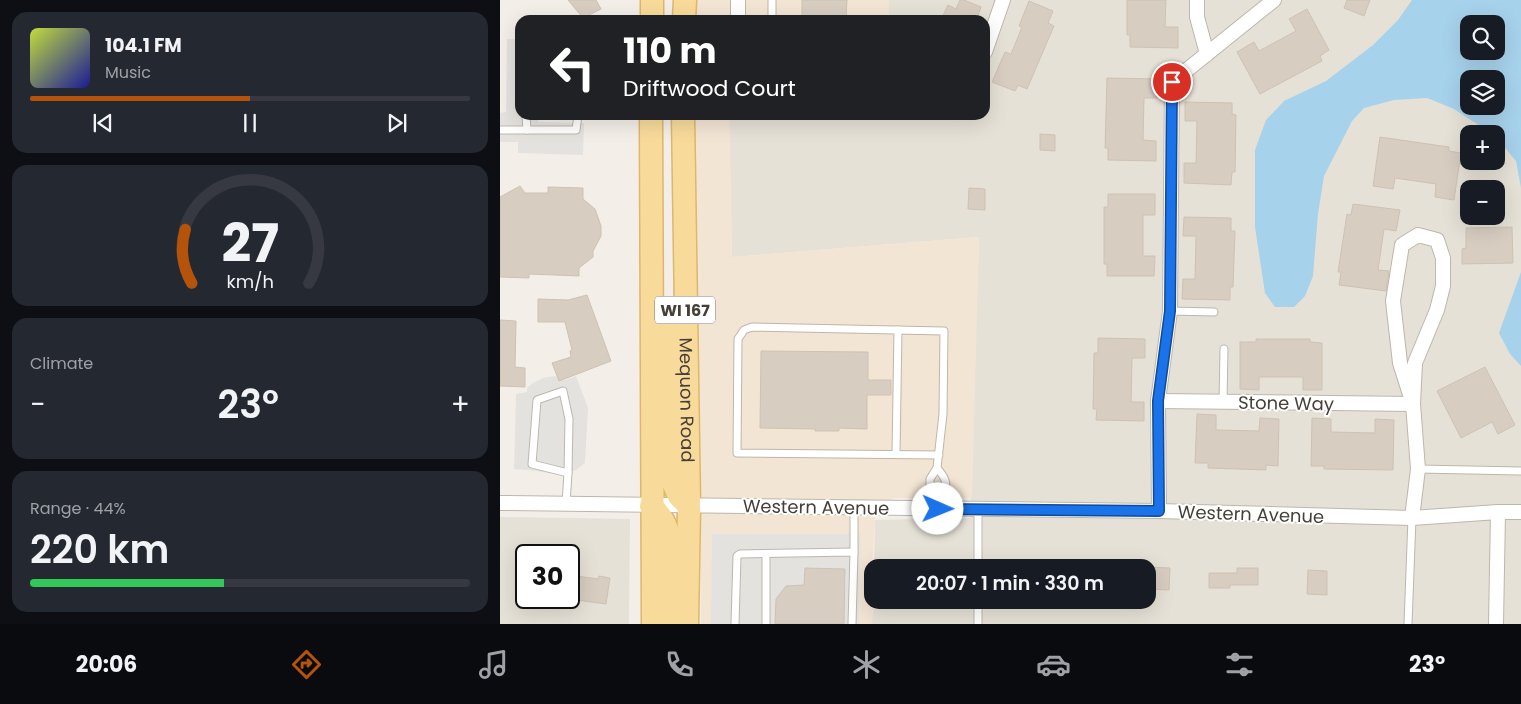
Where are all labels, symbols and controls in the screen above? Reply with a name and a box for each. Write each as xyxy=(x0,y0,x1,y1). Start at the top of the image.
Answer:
map controls xyxy=(1460,15,1505,225)
button: search xyxy=(1460,15,1505,60)
text: 110 m xyxy=(623,26,717,75)
text: 104.1 FM xyxy=(105,32,182,59)
icon: left xyxy=(540,35,605,100)
text: Music xyxy=(105,61,151,84)
pin xyxy=(1151,61,1193,103)
icon: arrive xyxy=(1158,68,1186,96)
button: layers xyxy=(1460,70,1505,115)
text: Driftwood Court xyxy=(623,73,796,104)
icon: previous xyxy=(89,109,117,137)
icon: pause xyxy=(236,109,264,137)
icon: next xyxy=(383,109,411,137)
button: + xyxy=(1460,125,1505,170)
button: − xyxy=(1460,180,1505,225)
text: 27 xyxy=(221,207,279,280)
text: km/h xyxy=(226,269,274,294)
road number: WI 167 xyxy=(655,296,715,324)
street label: Mequon Road xyxy=(674,337,701,463)
text: Climate xyxy=(30,352,93,375)
text: 23° xyxy=(217,378,279,431)
text: − xyxy=(30,385,45,424)
text: + xyxy=(451,385,470,424)
street label: Stone Way xyxy=(1238,390,1334,416)
position arrow xyxy=(911,482,963,534)
street label: Western Avenue xyxy=(743,493,889,521)
text: Range · 44% xyxy=(30,497,126,520)
street label: Western Avenue xyxy=(1177,499,1325,529)
text: 220 km xyxy=(30,523,169,576)
speed limit sign: 30 xyxy=(515,544,580,609)
text: 20:07 · 1 min · 330 m xyxy=(916,570,1104,597)
icon: directions xyxy=(289,647,324,682)
icon: music xyxy=(476,647,511,682)
icon: phone xyxy=(662,647,697,682)
icon: climate xyxy=(849,647,884,682)
icon: car xyxy=(1036,647,1071,682)
icon: filters xyxy=(1222,647,1257,682)
text: 20:06 xyxy=(76,649,137,680)
text: 23° xyxy=(1409,649,1445,680)

